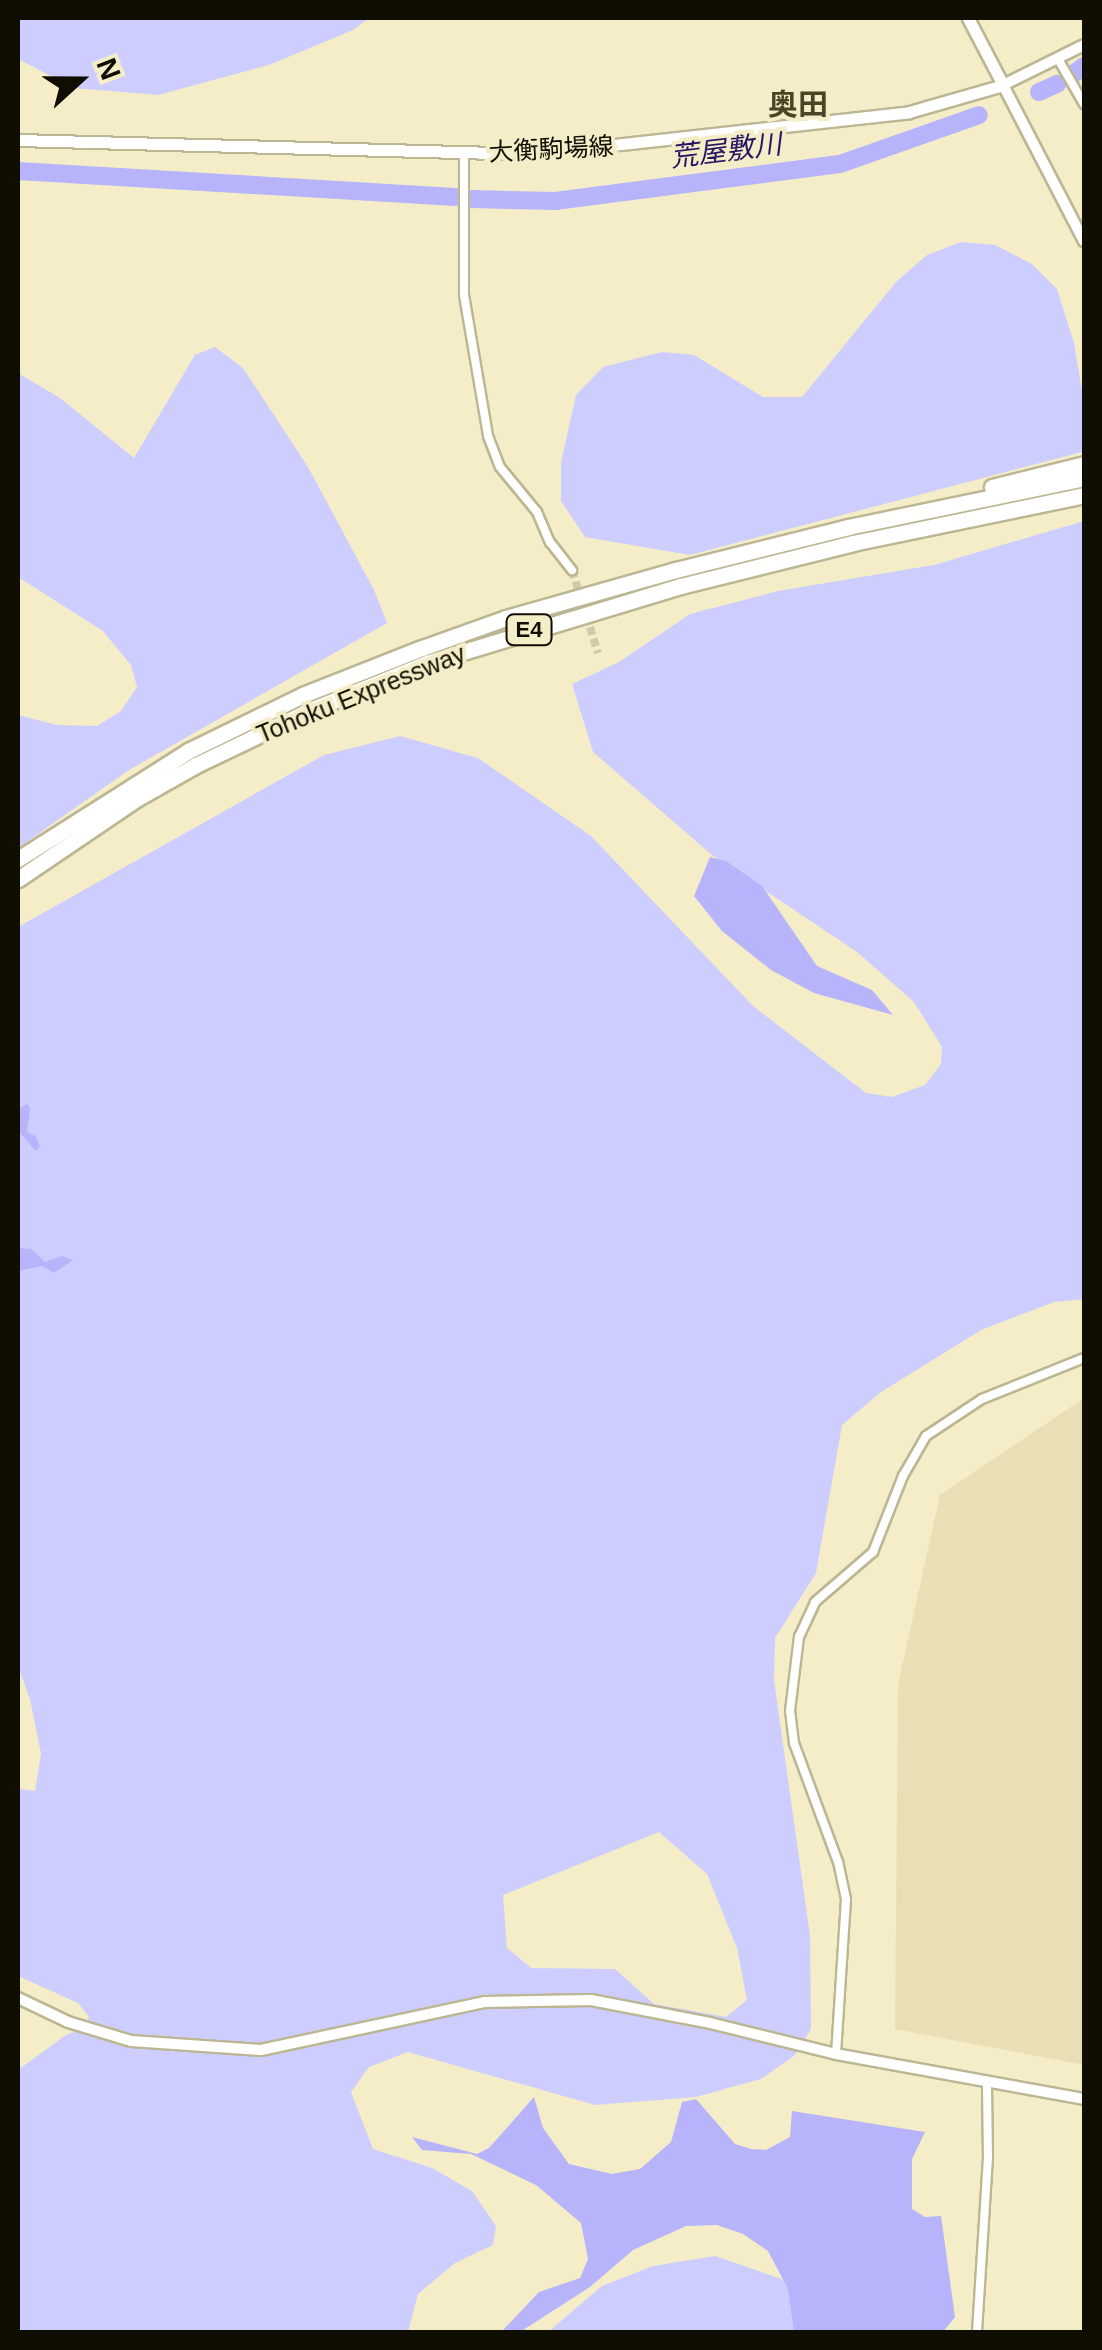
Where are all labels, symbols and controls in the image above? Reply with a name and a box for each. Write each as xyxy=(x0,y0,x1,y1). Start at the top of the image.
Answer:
north arrow xyxy=(30,30,130,130)
text: N xyxy=(90,54,127,84)
district label: 奥田 xyxy=(768,87,828,123)
water label: 荒屋敷川 xyxy=(668,128,784,174)
street label: 大衡駒場線 xyxy=(488,131,614,167)
road number: E4 xyxy=(504,613,554,647)
street label: Tohoku Expressway xyxy=(252,638,470,750)

